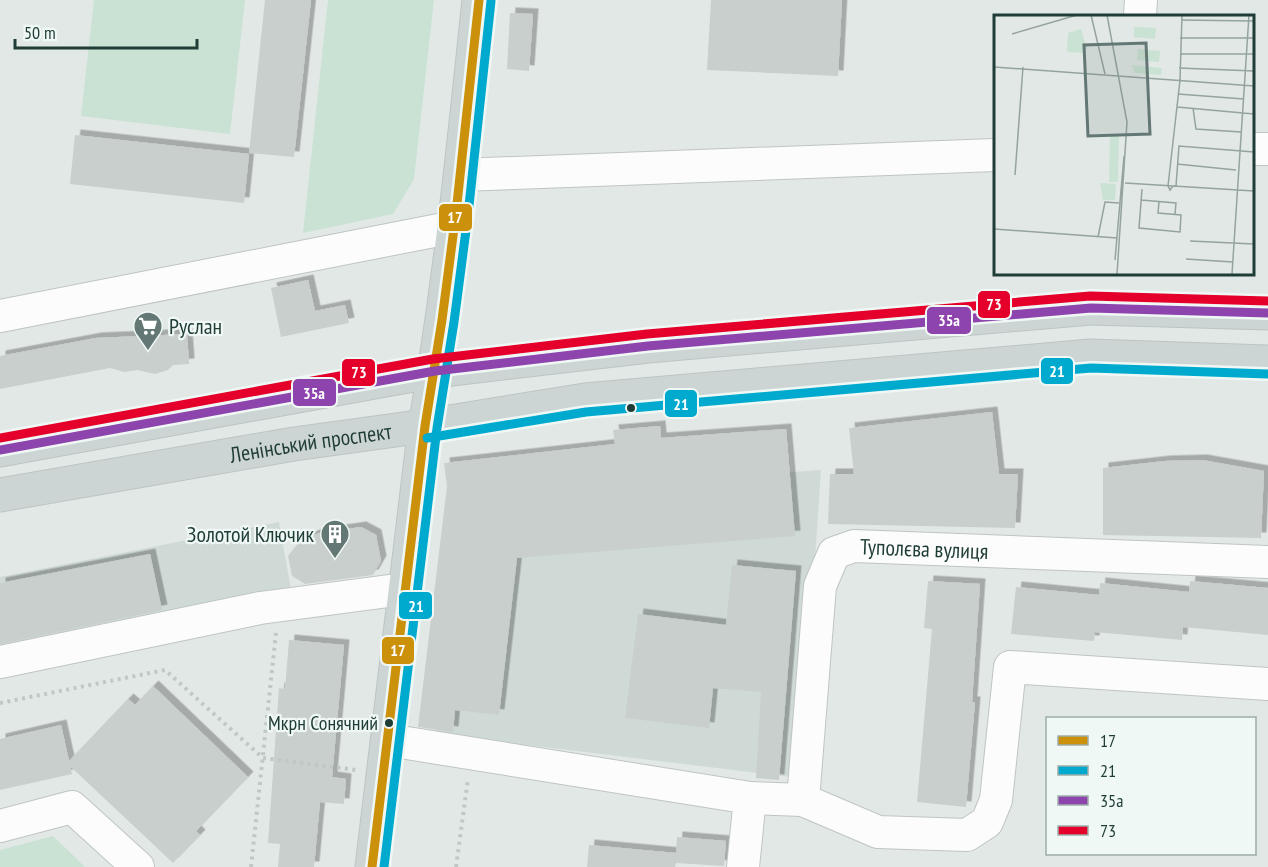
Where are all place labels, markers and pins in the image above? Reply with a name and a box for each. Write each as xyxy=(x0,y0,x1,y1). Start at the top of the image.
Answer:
supermarket icon: Руслан xyxy=(132,310,164,352)
place label: Руслан xyxy=(169,312,222,340)
unlabelled marker xyxy=(625,402,637,414)
building icon: Золотой Ключик xyxy=(319,518,351,560)
place label: Золотой Ключик xyxy=(187,520,314,548)
place label: Мкрн Сонячний xyxy=(268,710,378,736)
marker: Мкрн Сонячний xyxy=(383,717,395,729)

